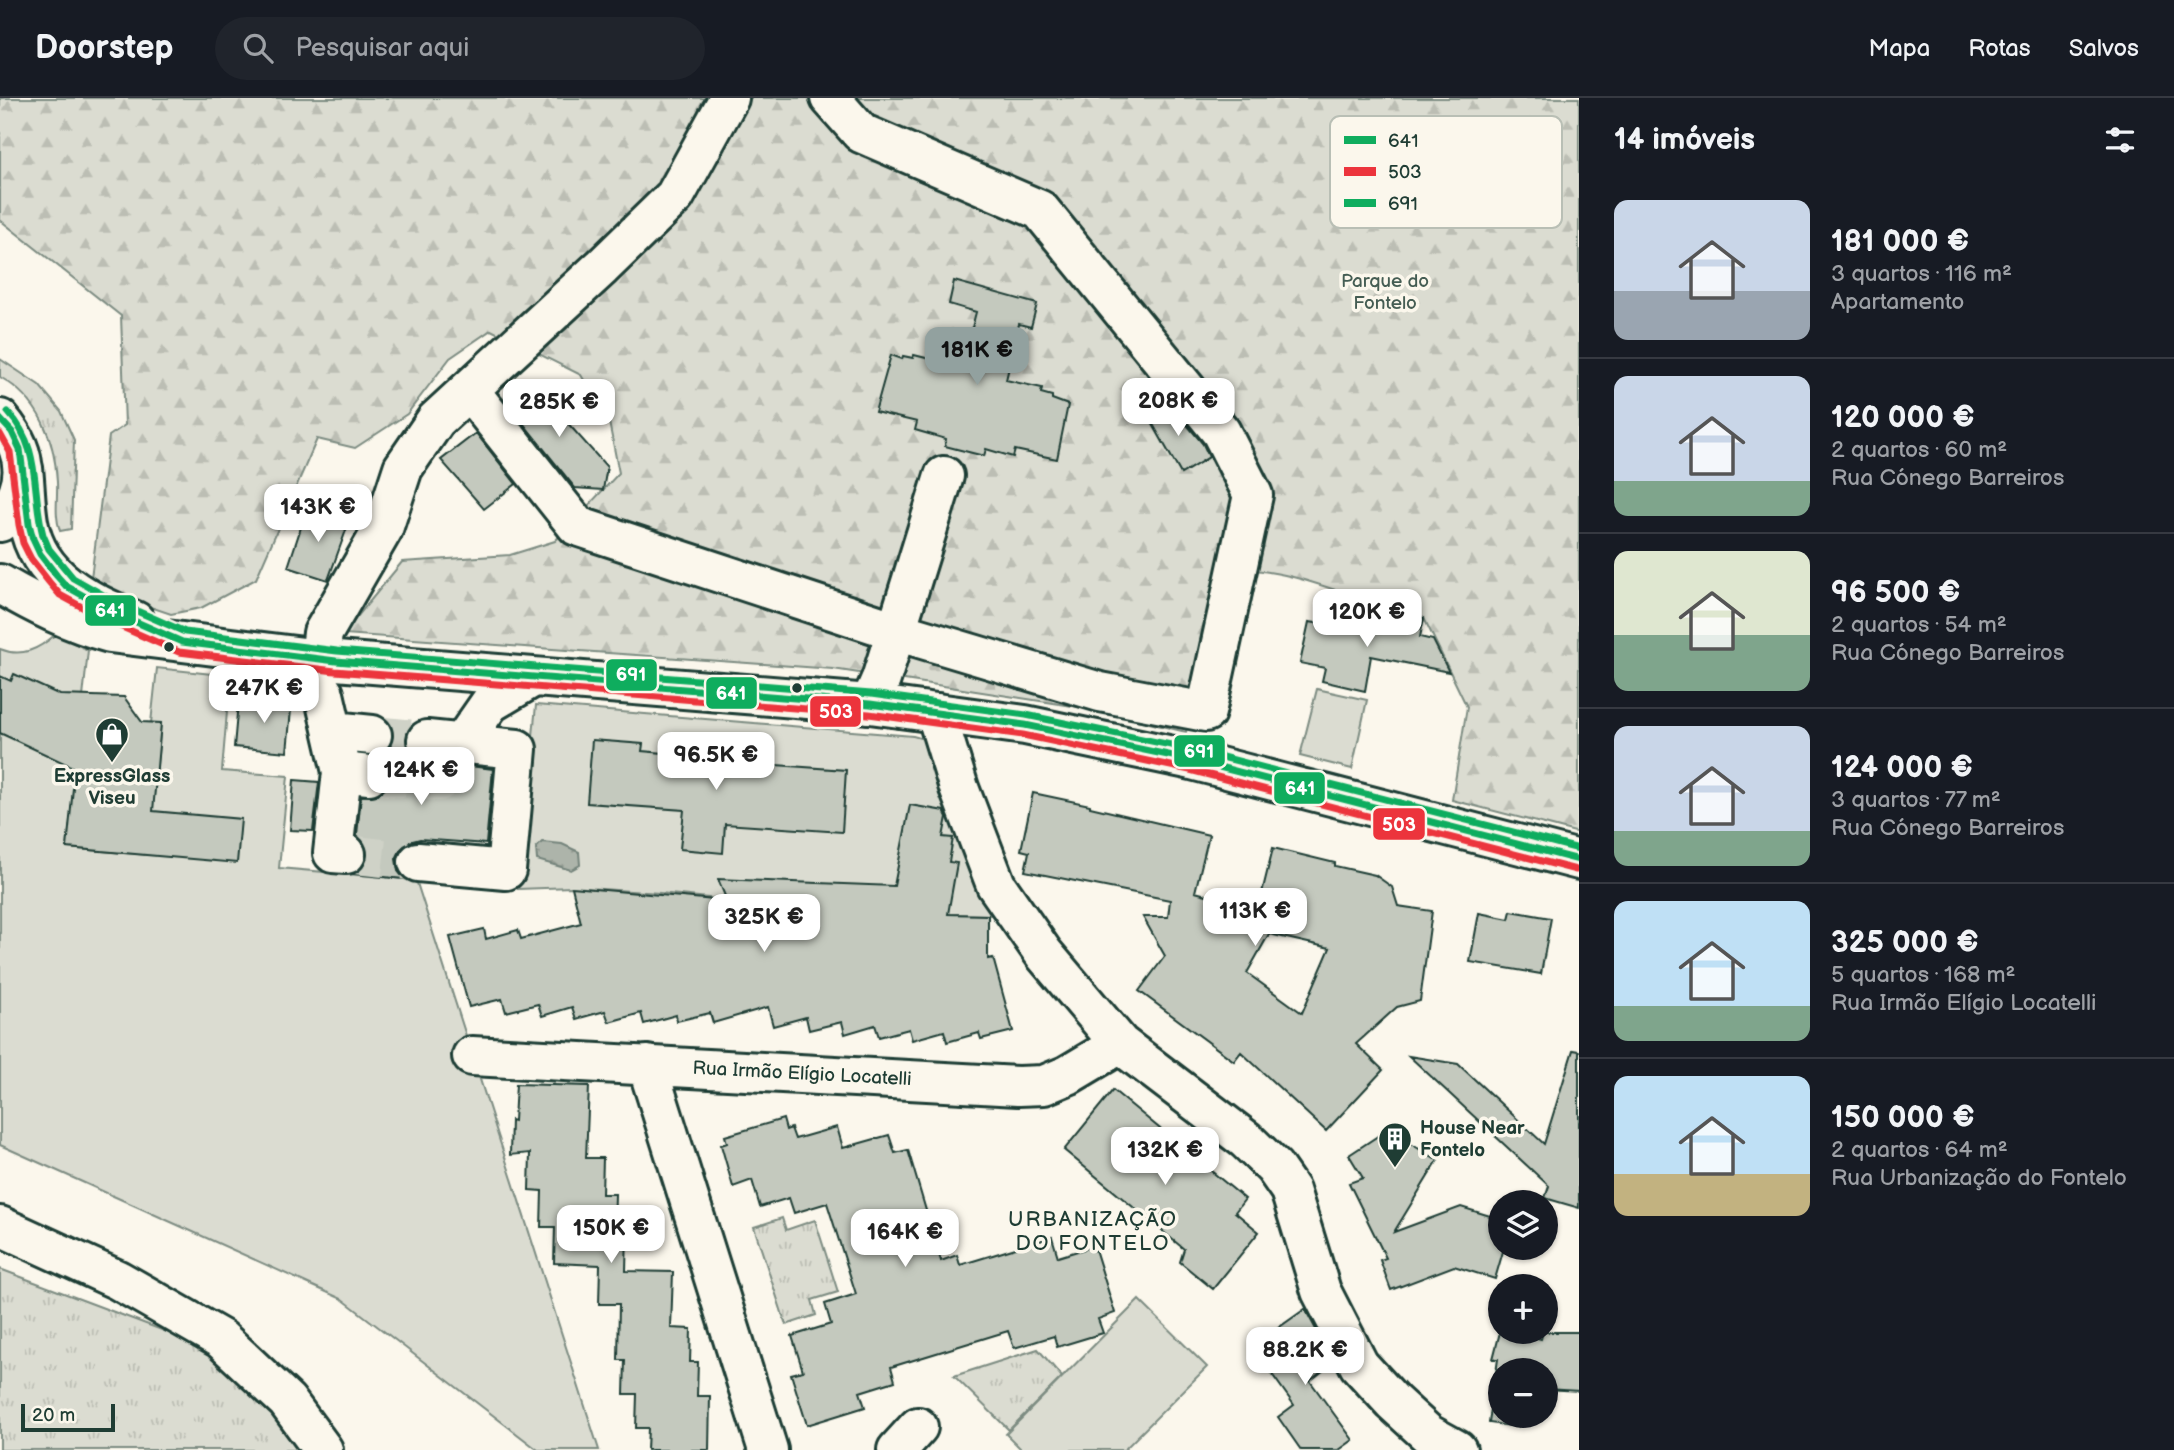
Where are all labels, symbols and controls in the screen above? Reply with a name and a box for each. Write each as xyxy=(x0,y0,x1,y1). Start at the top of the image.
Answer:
search box xyxy=(215,17,705,80)
text: Doorstep xyxy=(35,28,173,68)
icon: search xyxy=(239,29,277,67)
text: Pesquisar aqui xyxy=(295,33,469,64)
text: Mapa xyxy=(1868,34,1930,63)
text: Rotas xyxy=(1968,34,2031,63)
text: Salvos xyxy=(2069,34,2139,63)
legend xyxy=(1330,116,1562,228)
icon: filters xyxy=(2101,121,2139,159)
text: 14 imóveis xyxy=(1614,122,1755,158)
text: 641 xyxy=(1388,130,1419,153)
text: 503 xyxy=(1388,161,1422,184)
text: 691 xyxy=(1388,193,1418,216)
text: 181 000 € xyxy=(1831,224,1969,260)
icon: home xyxy=(1670,228,1754,312)
text: 3 quartos · 116 m² xyxy=(1831,260,2012,288)
park label: Parque do Fontelo xyxy=(1341,270,1429,315)
text: Apartamento xyxy=(1831,288,1964,316)
pin: 181K € xyxy=(920,328,1034,387)
text: 181K € xyxy=(941,336,1013,364)
pin: 208K € xyxy=(1121,378,1235,438)
pin: 285K € xyxy=(502,380,616,439)
text: 208K € xyxy=(1138,387,1218,415)
text: 285K € xyxy=(519,388,599,416)
text: 120 000 € xyxy=(1831,400,1975,436)
icon: home xyxy=(1670,404,1754,488)
text: 2 quartos · 60 m² xyxy=(1831,436,2007,464)
text: Rua Cónego Barreiros xyxy=(1831,464,2064,492)
pin: 143K € xyxy=(261,484,375,544)
text: 143K € xyxy=(280,493,356,521)
text: 96 500 € xyxy=(1831,575,1960,611)
icon: home xyxy=(1670,579,1754,663)
pin: 120K € xyxy=(1310,589,1424,649)
line badge: 641 xyxy=(84,594,137,627)
text: 120K € xyxy=(1329,598,1405,626)
text: 641 xyxy=(95,600,125,623)
text: 2 quartos · 54 m² xyxy=(1831,611,2007,639)
text: Rua Cónego Barreiros xyxy=(1831,639,2064,667)
unlabelled marker xyxy=(162,640,176,654)
line badge: 691 xyxy=(605,658,658,692)
text: 691 xyxy=(616,664,646,687)
pin: 247K € xyxy=(207,666,321,725)
text: 247K € xyxy=(225,674,303,702)
line badge: 641 xyxy=(705,676,758,710)
unlabelled marker xyxy=(790,681,804,695)
text: 641 xyxy=(716,683,746,706)
line badge: 503 xyxy=(809,695,862,728)
text: 503 xyxy=(819,701,853,724)
shop icon: ExpressGlass Viseu xyxy=(93,715,131,764)
pin: 96.5K € xyxy=(651,732,781,792)
line badge: 691 xyxy=(1173,734,1226,768)
text: 96.5K € xyxy=(674,741,758,769)
text: 691 xyxy=(1184,741,1214,764)
pin: 124K € xyxy=(364,748,478,807)
text: 124 000 € xyxy=(1831,750,1973,786)
icon: home xyxy=(1670,754,1754,838)
text: 124K € xyxy=(383,756,459,784)
place label: ExpressGlass Viseu xyxy=(54,765,170,810)
line badge: 641 xyxy=(1273,771,1326,805)
text: 641 xyxy=(1285,778,1315,801)
text: 3 quartos · 77 m² xyxy=(1831,786,2001,814)
line badge: 503 xyxy=(1372,807,1426,841)
text: 503 xyxy=(1382,814,1416,837)
text: Rua Cónego Barreiros xyxy=(1831,814,2064,842)
pin: 113K € xyxy=(1198,888,1312,948)
pin: 325K € xyxy=(707,894,821,954)
text: 113K € xyxy=(1219,897,1291,925)
text: 325K € xyxy=(724,903,804,931)
text: 325 000 € xyxy=(1831,925,1979,961)
icon: home xyxy=(1670,929,1754,1013)
text: 5 quartos · 168 m² xyxy=(1831,961,2016,989)
text: Rua Irmão Elígio Locatelli xyxy=(1831,989,2096,1017)
street label: Rua Irmão Elígio Locatelli xyxy=(692,1057,912,1091)
text: 150 000 € xyxy=(1831,1100,1975,1136)
icon: home xyxy=(1670,1104,1754,1188)
place label: House Near Fontelo xyxy=(1420,1117,1525,1162)
building icon: House Near Fontelo xyxy=(1376,1120,1414,1169)
pin: 132K € xyxy=(1108,1128,1222,1187)
text: 132K € xyxy=(1127,1136,1203,1164)
text: 2 quartos · 64 m² xyxy=(1831,1136,2008,1164)
text: Rua Urbanização do Fontelo xyxy=(1831,1164,2127,1192)
map controls xyxy=(1488,1190,1558,1428)
button: layers xyxy=(1488,1190,1558,1260)
pin: 150K € xyxy=(554,1206,668,1265)
district label: URBANIZAÇÃO DO FONTELO xyxy=(1008,1207,1178,1256)
pin: 164K € xyxy=(848,1210,962,1269)
text: 150K € xyxy=(573,1214,649,1242)
text: 164K € xyxy=(867,1218,943,1246)
button: + xyxy=(1488,1274,1558,1344)
pin: 88.2K € xyxy=(1240,1328,1370,1387)
text: 88.2K € xyxy=(1262,1336,1348,1364)
button: − xyxy=(1488,1358,1558,1428)
scale bar xyxy=(21,1401,116,1433)
text: 20 m xyxy=(32,1404,75,1427)

